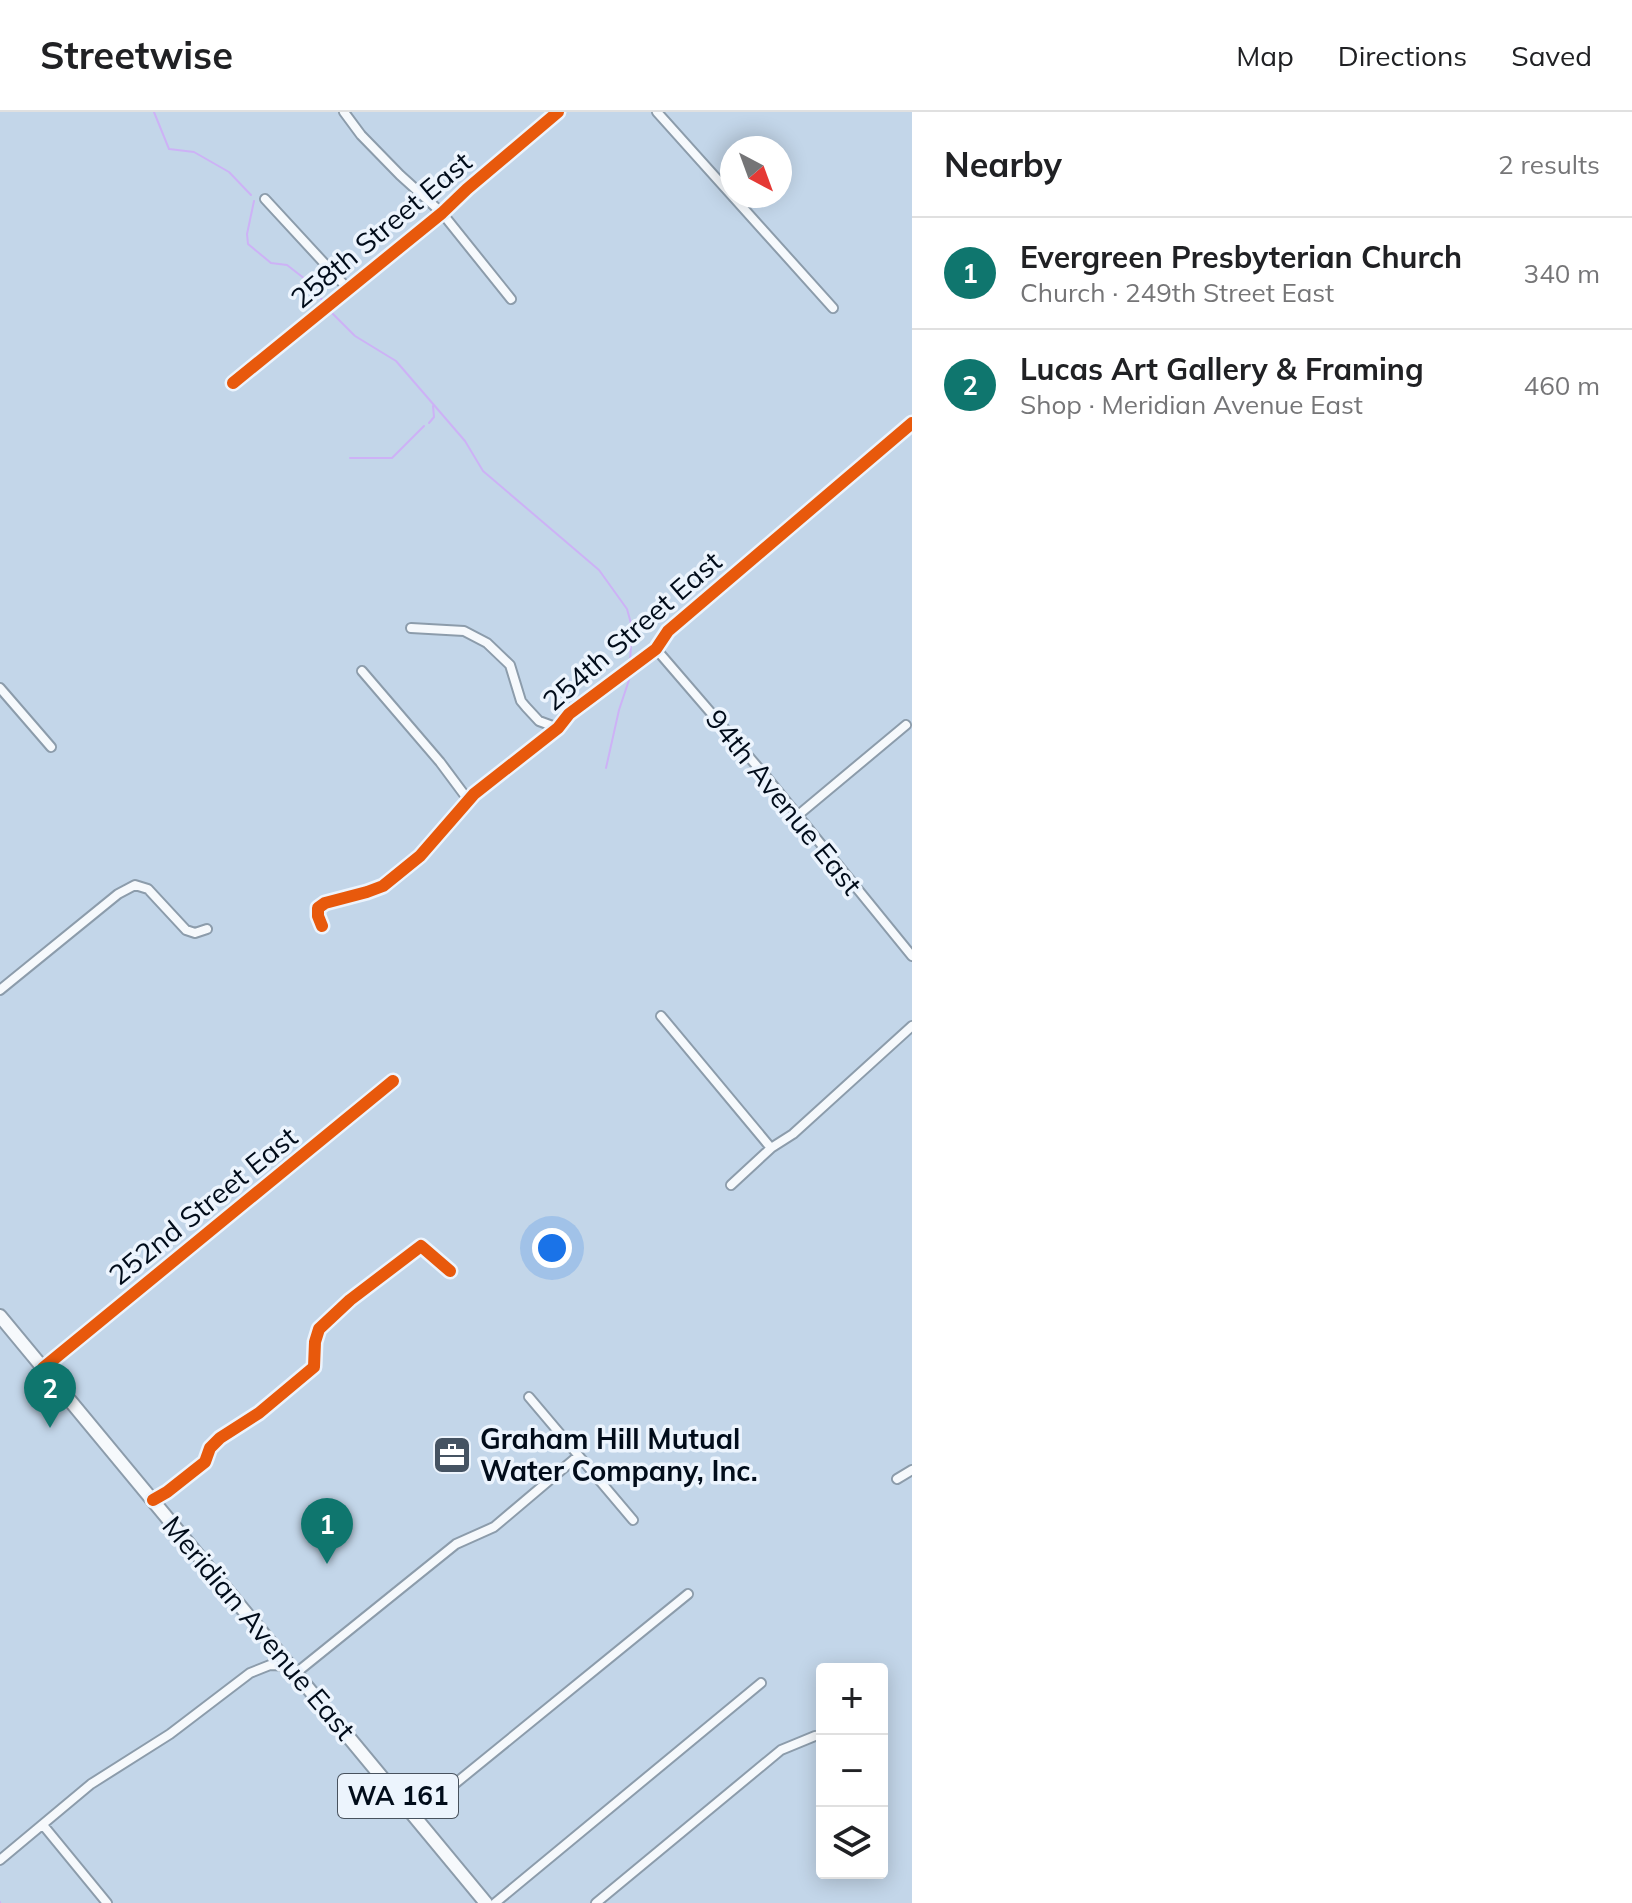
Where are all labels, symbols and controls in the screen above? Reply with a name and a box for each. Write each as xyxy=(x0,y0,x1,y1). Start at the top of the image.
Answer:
text: Streetwise xyxy=(40,31,233,79)
text: Map xyxy=(1236,38,1294,73)
text: Directions xyxy=(1338,38,1467,73)
text: Saved xyxy=(1511,38,1592,73)
north arrow xyxy=(720,136,792,208)
text: Nearby xyxy=(944,143,1062,186)
street label: 258th Street East xyxy=(283,144,478,315)
text: 2 results xyxy=(1498,148,1600,181)
text: Evergreen Presbyterian Church xyxy=(1020,238,1462,276)
text: 1 xyxy=(962,257,978,290)
text: 340 m xyxy=(1524,257,1600,290)
text: Church · 249th Street East xyxy=(1020,276,1334,309)
text: Lucas Art Gallery & Framing xyxy=(1020,350,1424,388)
text: 2 xyxy=(962,369,978,402)
text: 460 m xyxy=(1524,369,1600,402)
text: Shop · Meridian Avenue East xyxy=(1020,388,1363,421)
street label: 254th Street East xyxy=(535,543,728,718)
street label: 94th Avenue East xyxy=(699,702,870,902)
street label: 252nd Street East xyxy=(101,1119,304,1292)
your location xyxy=(532,1228,572,1268)
pin: 2 xyxy=(24,1362,76,1428)
place label: Graham Hill Mutual Water Company, Inc. xyxy=(480,1421,758,1488)
office icon: Graham Hill Mutual Water Company, Inc. xyxy=(431,1434,473,1476)
pin: 1 xyxy=(301,1498,353,1564)
street label: Meridian Avenue East xyxy=(155,1509,363,1747)
map controls xyxy=(816,1663,888,1879)
button: + xyxy=(816,1663,888,1735)
button: − xyxy=(816,1735,888,1807)
road number: WA 161 xyxy=(338,1774,458,1818)
button: layers xyxy=(816,1807,888,1879)

